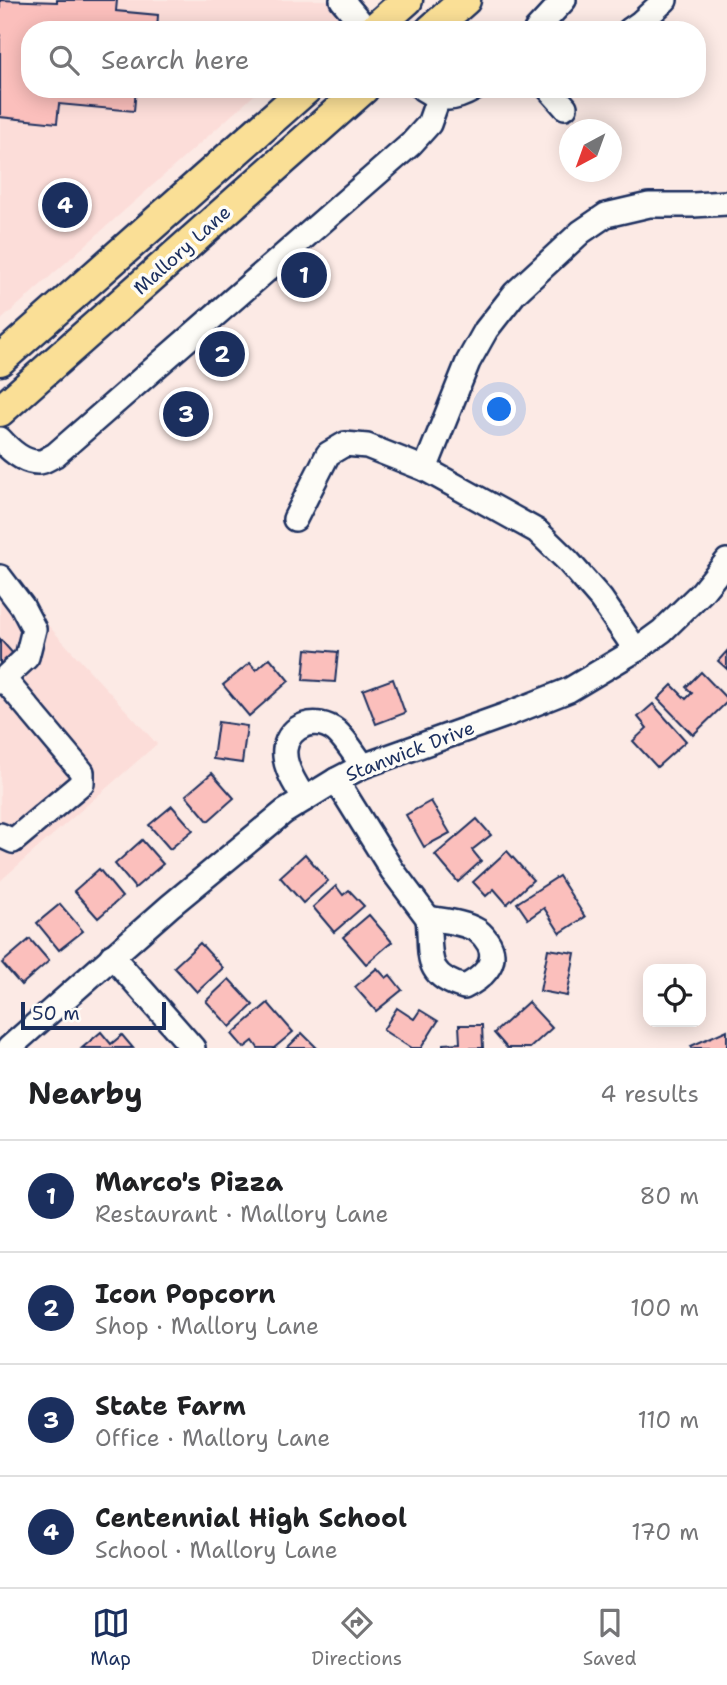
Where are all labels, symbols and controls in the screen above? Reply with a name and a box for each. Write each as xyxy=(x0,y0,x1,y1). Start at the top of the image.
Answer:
search box xyxy=(21,21,706,98)
icon: search xyxy=(45,41,83,79)
text: Search here xyxy=(101,42,250,77)
north arrow xyxy=(559,119,622,182)
pin: 4 xyxy=(42,179,88,231)
street label: Mallory Lane xyxy=(128,200,236,300)
pin: 1 xyxy=(281,249,327,301)
pin: 2 xyxy=(199,328,245,380)
pin: 3 xyxy=(163,388,209,440)
your location xyxy=(482,392,516,426)
street label: Stanwick Drive xyxy=(342,715,478,787)
map controls xyxy=(643,964,706,1027)
button: locate xyxy=(643,964,706,1027)
scale bar xyxy=(21,999,166,1031)
text: 50 m xyxy=(32,1001,80,1026)
text: Nearby xyxy=(28,1073,143,1114)
text: 4 results xyxy=(600,1079,699,1109)
text: Marco's Pizza xyxy=(95,1164,283,1199)
text: 1 xyxy=(46,1181,56,1211)
text: 80 m xyxy=(640,1181,699,1211)
text: Restaurant · Mallory Lane xyxy=(95,1199,389,1229)
text: Icon Popcorn xyxy=(95,1276,276,1311)
text: 2 xyxy=(43,1293,59,1323)
text: 100 m xyxy=(630,1293,699,1323)
text: Shop · Mallory Lane xyxy=(95,1311,319,1341)
text: State Farm xyxy=(95,1388,246,1423)
text: 3 xyxy=(43,1405,59,1435)
text: 110 m xyxy=(637,1405,699,1435)
text: Office · Mallory Lane xyxy=(95,1423,330,1453)
text: Centennial High School xyxy=(95,1500,407,1535)
text: 4 xyxy=(43,1517,59,1547)
text: 170 m xyxy=(631,1517,699,1547)
text: School · Mallory Lane xyxy=(95,1535,338,1565)
tab: Map xyxy=(90,1604,131,1671)
tab: Directions xyxy=(312,1604,402,1671)
tab: Saved xyxy=(583,1604,637,1671)

